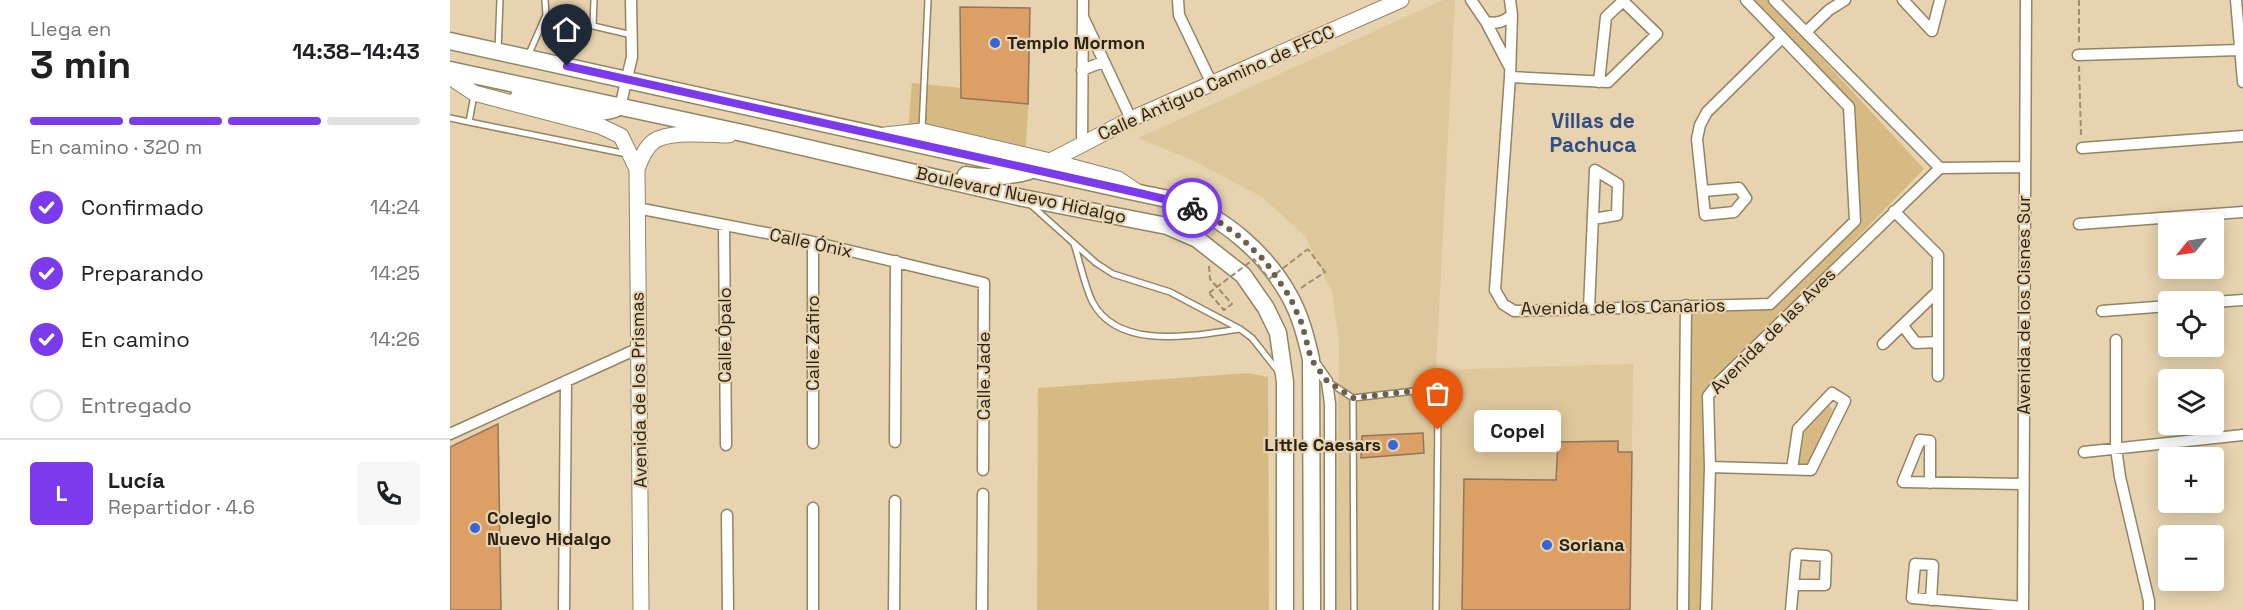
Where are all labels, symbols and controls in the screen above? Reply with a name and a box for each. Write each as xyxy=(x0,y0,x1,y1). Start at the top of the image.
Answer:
pin xyxy=(541,4,592,66)
icon: home xyxy=(550,13,583,46)
text: Llega en xyxy=(30,16,111,42)
street label: Calle Antiguo Camino de FFCC xyxy=(1094,20,1338,145)
place label: Templo Mormon xyxy=(1007,31,1145,54)
marker: Templo Mormon xyxy=(988,36,1002,50)
text: 14:38–14:43 xyxy=(292,37,420,65)
text: 3 min xyxy=(30,40,131,89)
district label: Villas de Pachuca xyxy=(1550,107,1636,158)
text: En camino · 320 m xyxy=(30,134,202,160)
street label: Boulevard Nuevo Hidalgo xyxy=(914,161,1129,228)
courier xyxy=(1162,178,1222,238)
icon: check xyxy=(30,191,63,224)
icon: bike xyxy=(1176,192,1209,225)
text: Confirmado xyxy=(81,193,204,221)
text: 14:24 xyxy=(370,194,420,220)
street label: Avenida de los Cisnes Sur xyxy=(2012,195,2035,415)
north arrow xyxy=(2158,213,2224,279)
map controls xyxy=(2158,213,2224,591)
street label: Calle Ónix xyxy=(768,223,855,263)
icon: check xyxy=(30,257,63,290)
text: Preparando xyxy=(81,259,204,287)
text: 14:25 xyxy=(370,260,420,286)
street label: Avenida de las Aves xyxy=(1705,263,1841,399)
street label: Calle Ópalo xyxy=(713,287,736,383)
button: locate xyxy=(2158,291,2224,357)
street label: Avenida de los Prismas xyxy=(625,292,652,488)
street label: Avenida de los Canarios xyxy=(1520,293,1725,320)
street label: Calle Zafiro xyxy=(801,295,824,391)
icon: check xyxy=(30,323,63,356)
text: En camino xyxy=(81,325,190,353)
text: 14:26 xyxy=(370,326,420,352)
street label: Calle Jade xyxy=(972,332,995,420)
pin xyxy=(1412,368,1463,430)
button: layers xyxy=(2158,369,2224,435)
icon: bag xyxy=(1421,377,1454,410)
text: Entregado xyxy=(81,391,192,419)
callout: Copel xyxy=(1474,409,1561,451)
text: Copel xyxy=(1490,418,1545,444)
place label: Little Caesars xyxy=(1264,433,1381,456)
marker: Little Caesars xyxy=(1386,438,1400,452)
button: + xyxy=(2158,447,2224,513)
button: phone xyxy=(357,462,420,525)
text: Lucía xyxy=(108,466,165,494)
text: L xyxy=(56,479,67,507)
text: Repartidor · 4.6 xyxy=(108,494,255,520)
place label: Colegio Nuevo Hidalgo xyxy=(487,506,611,550)
marker: Colegio Nuevo Hidalgo xyxy=(468,521,482,535)
button: − xyxy=(2158,525,2224,591)
place label: Soriana xyxy=(1559,533,1625,556)
marker: Soriana xyxy=(1540,538,1554,552)

